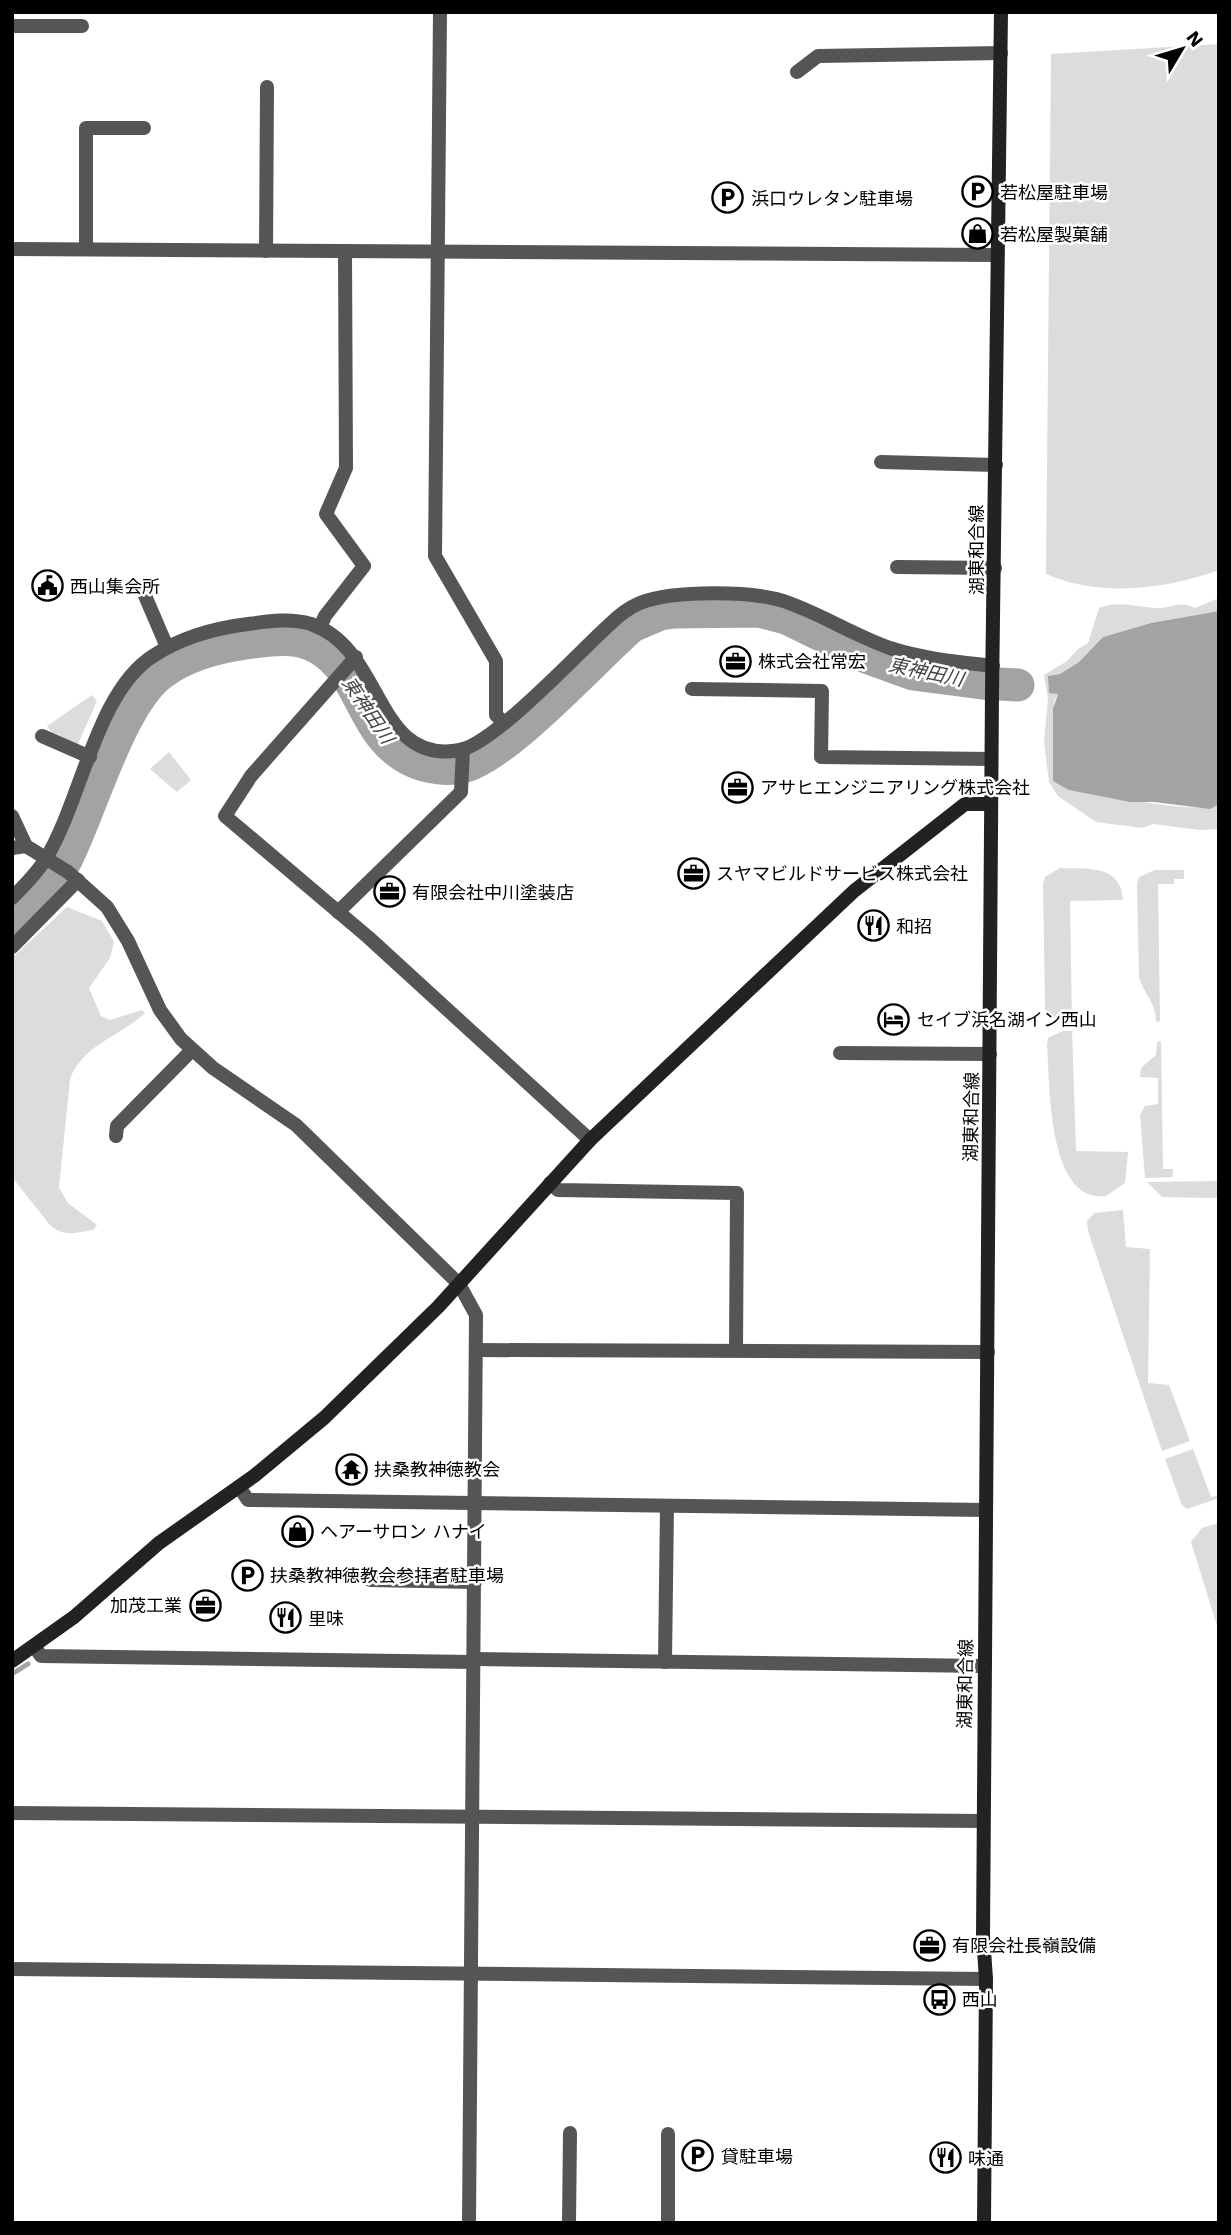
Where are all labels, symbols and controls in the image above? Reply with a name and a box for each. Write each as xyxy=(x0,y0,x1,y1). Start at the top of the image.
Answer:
north arrow xyxy=(1147,14,1217,84)
text: N xyxy=(1182,26,1208,51)
parking icon: 若松屋駐車場 xyxy=(960,175,994,209)
parking icon: 浜口ウレタン駐車場 xyxy=(711,181,745,215)
place label: 若松屋駐車場 xyxy=(1000,182,1108,203)
place label: 浜口ウレタン駐車場 xyxy=(751,188,913,209)
shop icon: 若松屋製菓舗 xyxy=(960,217,994,251)
place label: 若松屋製菓舗 xyxy=(1000,224,1108,245)
street label: 湖東和合線 xyxy=(966,505,987,595)
public building icon: 西山集会所 xyxy=(30,569,64,603)
place label: 西山集会所 xyxy=(70,576,160,597)
office icon: 株式会社常宏 xyxy=(718,644,752,678)
place label: 株式会社常宏 xyxy=(758,651,866,672)
water label: 東神田川 xyxy=(886,653,968,692)
water label: 東神田川 xyxy=(337,672,400,750)
office icon: アサヒエンジニアリング株式会社 xyxy=(720,770,754,804)
place label: アサヒエンジニアリング株式会社 xyxy=(760,777,1030,798)
office icon: スヤマビルドサービス株式会社 xyxy=(676,856,710,890)
place label: スヤマビルドサービス株式会社 xyxy=(716,863,968,884)
office icon: 有限会社中川塗装店 xyxy=(372,875,406,909)
place label: 有限会社中川塗装店 xyxy=(412,882,574,903)
restaurant icon: 和招 xyxy=(856,909,890,943)
place label: 和招 xyxy=(896,916,932,937)
hotel icon: セイブ浜名湖イン西山 xyxy=(877,1002,911,1036)
place label: セイブ浜名湖イン西山 xyxy=(917,1009,1097,1030)
street label: 湖東和合線 xyxy=(960,1072,982,1162)
temple icon: 扶桑教神徳教会 xyxy=(334,1452,368,1486)
place label: 扶桑教神徳教会 xyxy=(374,1459,500,1480)
shop icon: ヘアーサロン ハナイ xyxy=(280,1514,314,1548)
place label: ヘアーサロン ハナイ xyxy=(320,1521,487,1542)
parking icon: 扶桑教神徳教会参拝者駐車場 xyxy=(230,1558,264,1592)
place label: 扶桑教神徳教会参拝者駐車場 xyxy=(270,1565,504,1586)
office icon: 加茂工業 xyxy=(188,1588,222,1622)
place label: 加茂工業 xyxy=(110,1595,182,1616)
restaurant icon: 里味 xyxy=(268,1601,302,1635)
place label: 里味 xyxy=(308,1608,344,1629)
street label: 湖東和合線 xyxy=(954,1639,976,1729)
office icon: 有限会社長嶺設備 xyxy=(912,1928,946,1962)
place label: 有限会社長嶺設備 xyxy=(952,1935,1096,1956)
bus stop icon: 西山 xyxy=(922,1982,956,2016)
place label: 西山 xyxy=(962,1989,998,2010)
parking icon: 貸駐車場 xyxy=(681,2139,715,2173)
restaurant icon: 味通 xyxy=(928,2141,962,2175)
place label: 貸駐車場 xyxy=(721,2146,793,2167)
place label: 味通 xyxy=(968,2148,1004,2169)

